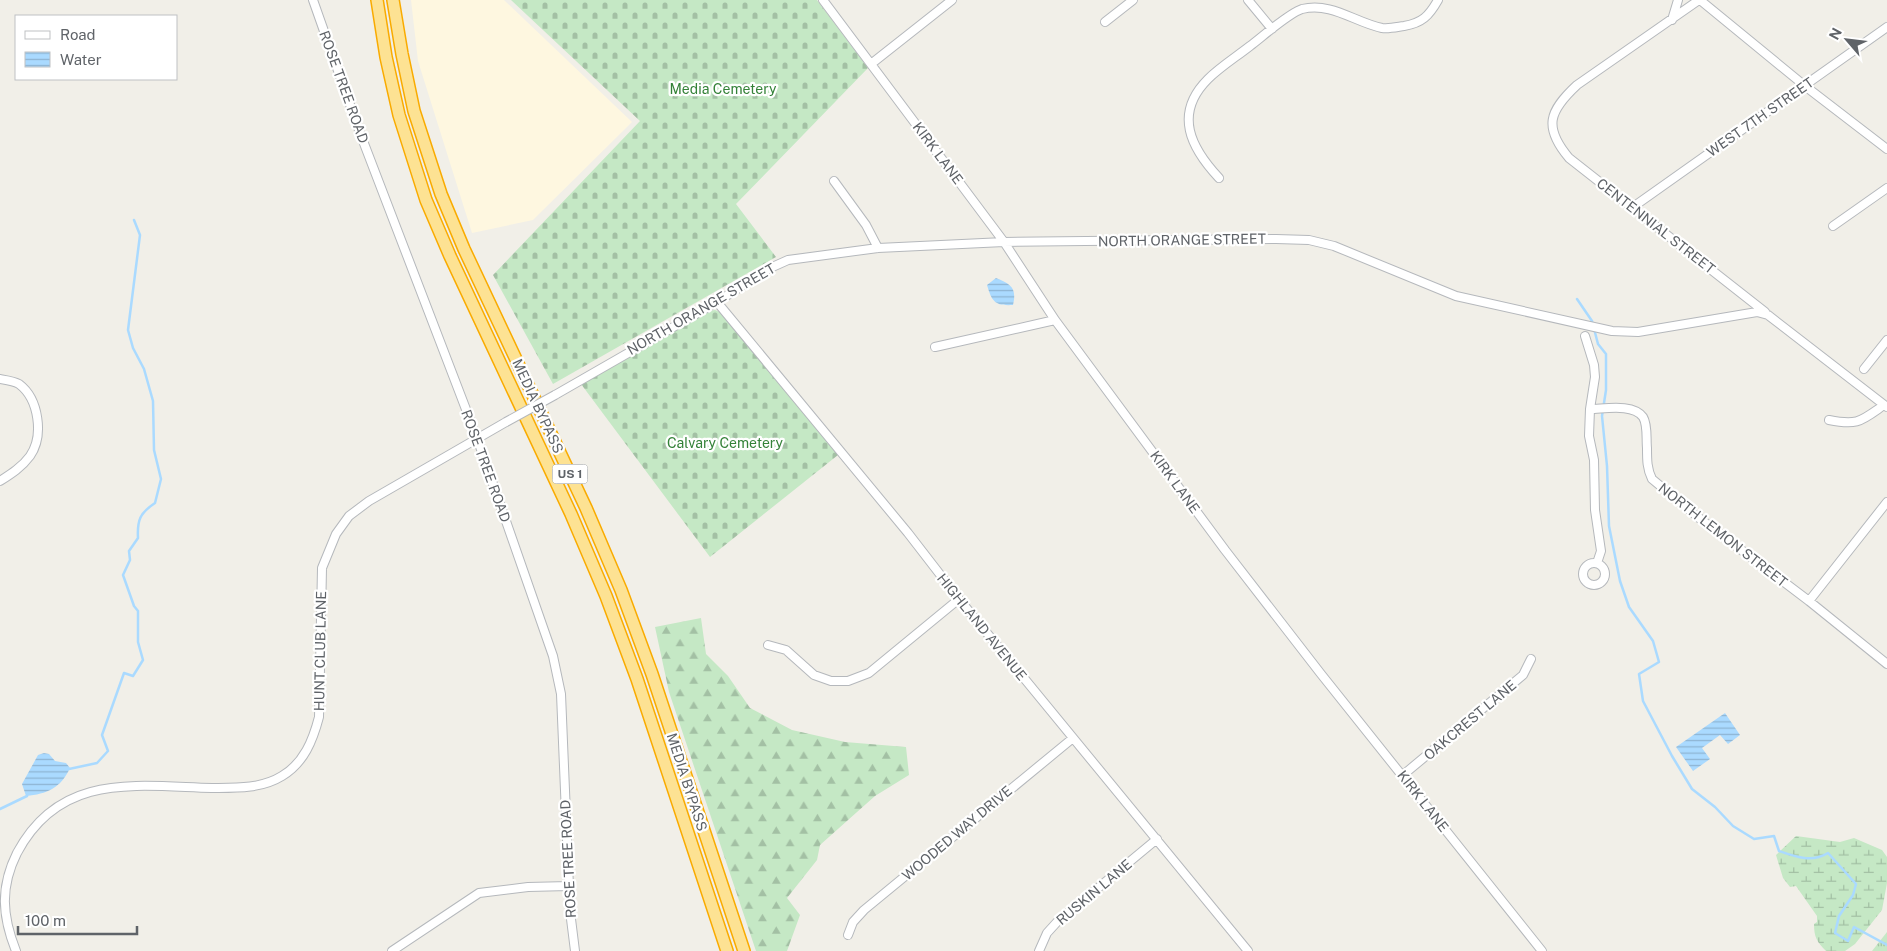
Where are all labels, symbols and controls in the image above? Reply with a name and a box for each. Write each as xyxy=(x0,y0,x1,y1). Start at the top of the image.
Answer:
legend xyxy=(15,15,178,80)
north arrow xyxy=(1822,15,1872,65)
text: N xyxy=(1826,25,1845,42)
text: Road xyxy=(60,26,96,43)
street label: ROSE TREE ROAD xyxy=(316,29,372,145)
text: Water xyxy=(60,51,102,68)
street label: WEST 7TH STREET xyxy=(1704,74,1816,160)
park label: Media Cemetery xyxy=(670,81,777,97)
street label: KIRK LANE xyxy=(910,119,966,187)
street label: CENTENNIAL STREET xyxy=(1594,175,1718,277)
street label: NORTH ORANGE STREET xyxy=(1098,231,1266,249)
street label: NORTH ORANGE STREET xyxy=(624,260,778,358)
street label: MEDIA BYPASS xyxy=(509,356,567,456)
street label: ROSE TREE ROAD xyxy=(458,408,514,524)
park label: Calvary Cemetery xyxy=(667,435,784,451)
street label: KIRK LANE xyxy=(1147,448,1203,516)
road number: US 1 xyxy=(552,464,588,484)
street label: NORTH LEMON STREET xyxy=(1655,480,1791,590)
street label: HIGHLAND AVENUE xyxy=(934,570,1030,684)
street label: HUNT CLUB LANE xyxy=(311,591,329,711)
street label: OAKCREST LANE xyxy=(1421,677,1519,763)
street label: MEDIA BYPASS xyxy=(664,731,710,833)
street label: KIRK LANE xyxy=(1394,767,1452,835)
street label: WOODED WAY DRIVE xyxy=(899,782,1015,884)
street label: ROSE TREE ROAD xyxy=(557,799,579,919)
street label: RUSKIN LANE xyxy=(1053,856,1135,928)
scale bar xyxy=(18,904,136,936)
text: 100 m xyxy=(25,912,66,929)

